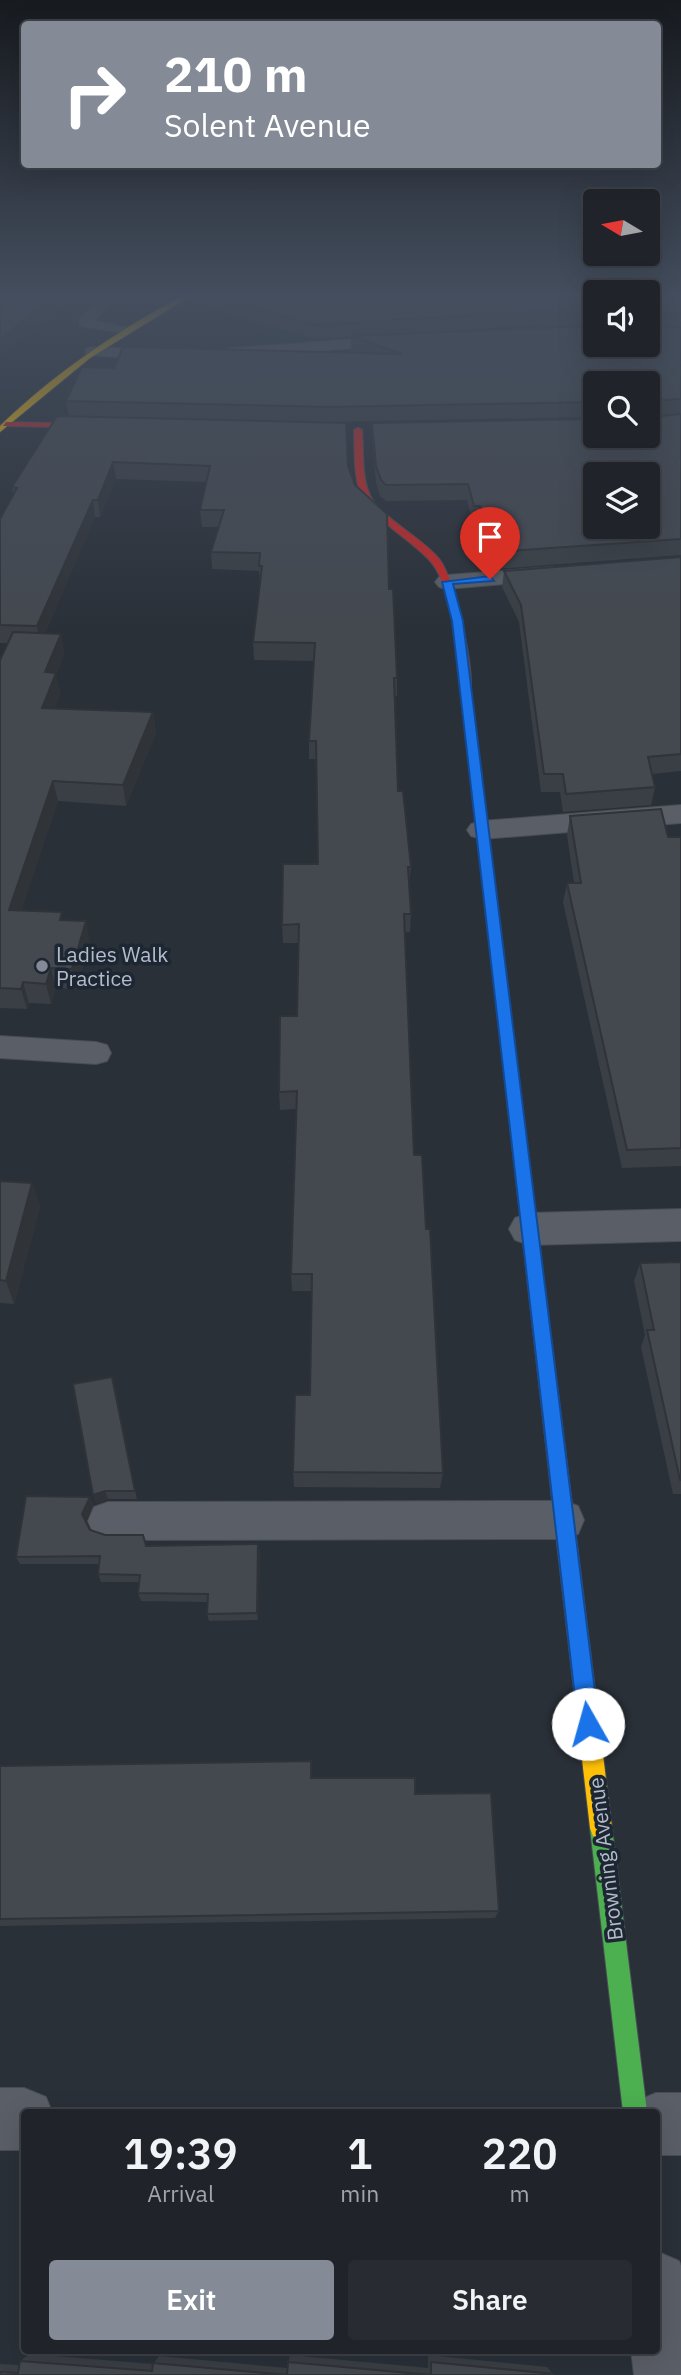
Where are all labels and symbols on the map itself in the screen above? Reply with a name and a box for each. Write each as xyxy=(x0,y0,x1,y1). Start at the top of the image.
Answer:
north arrow xyxy=(583,189,660,266)
pin xyxy=(460,507,520,579)
place label: Ladies Walk Practice xyxy=(56,940,168,992)
marker: Ladies Walk Practice xyxy=(34,958,50,974)
position arrow xyxy=(551,1687,625,1761)
street label: Browning Avenue xyxy=(581,1776,629,1942)

